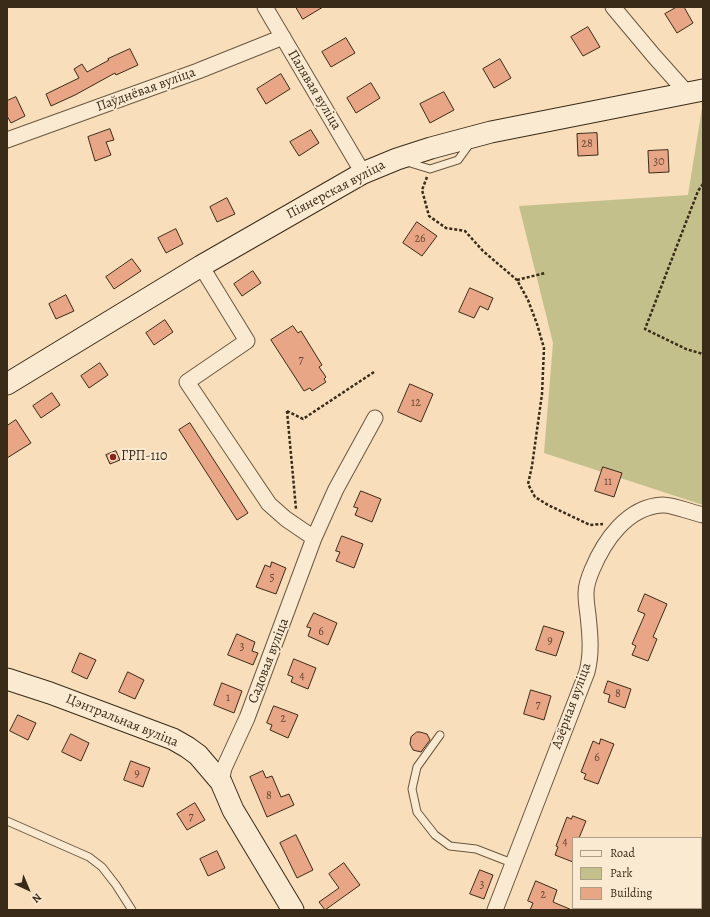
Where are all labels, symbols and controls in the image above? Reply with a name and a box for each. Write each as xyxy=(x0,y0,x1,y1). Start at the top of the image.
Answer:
street label: Палявая вуліца xyxy=(283,47,345,133)
street label: Паўднёвая вуліца xyxy=(94,64,198,116)
house number: 28 xyxy=(581,137,593,151)
house number: 30 xyxy=(653,155,665,169)
street label: Піянерская вуліца xyxy=(284,157,388,223)
house number: 26 xyxy=(414,232,426,246)
house number: 7 xyxy=(298,353,304,367)
house number: 12 xyxy=(411,396,421,410)
place label: ГРП-110 xyxy=(121,449,167,465)
marker: ГРП-110 xyxy=(108,452,118,462)
house number: 11 xyxy=(604,475,612,489)
house number: 5 xyxy=(269,571,275,585)
street label: Садовая вуліца xyxy=(245,616,293,706)
house number: 6 xyxy=(318,625,324,639)
house number: 9 xyxy=(547,634,553,648)
house number: 3 xyxy=(240,640,244,654)
street label: Азёрная вуліца xyxy=(549,661,595,751)
house number: 4 xyxy=(299,669,305,683)
house number: 8 xyxy=(615,687,621,701)
street label: Цэнтральная вуліца xyxy=(63,691,181,751)
house number: 1 xyxy=(226,691,230,705)
house number: 7 xyxy=(535,698,541,712)
house number: 2 xyxy=(280,712,286,726)
house number: 6 xyxy=(594,751,600,765)
house number: 9 xyxy=(134,767,140,781)
house number: 8 xyxy=(266,789,272,803)
house number: 7 xyxy=(188,810,194,824)
house number: 4 xyxy=(562,835,568,849)
legend xyxy=(572,837,702,909)
text: Road xyxy=(610,845,635,861)
text: Park xyxy=(610,865,633,881)
north arrow xyxy=(8,869,48,909)
house number: 3 xyxy=(480,878,484,892)
text: Building xyxy=(610,885,652,901)
house number: 2 xyxy=(540,888,546,902)
text: N xyxy=(29,890,45,906)

